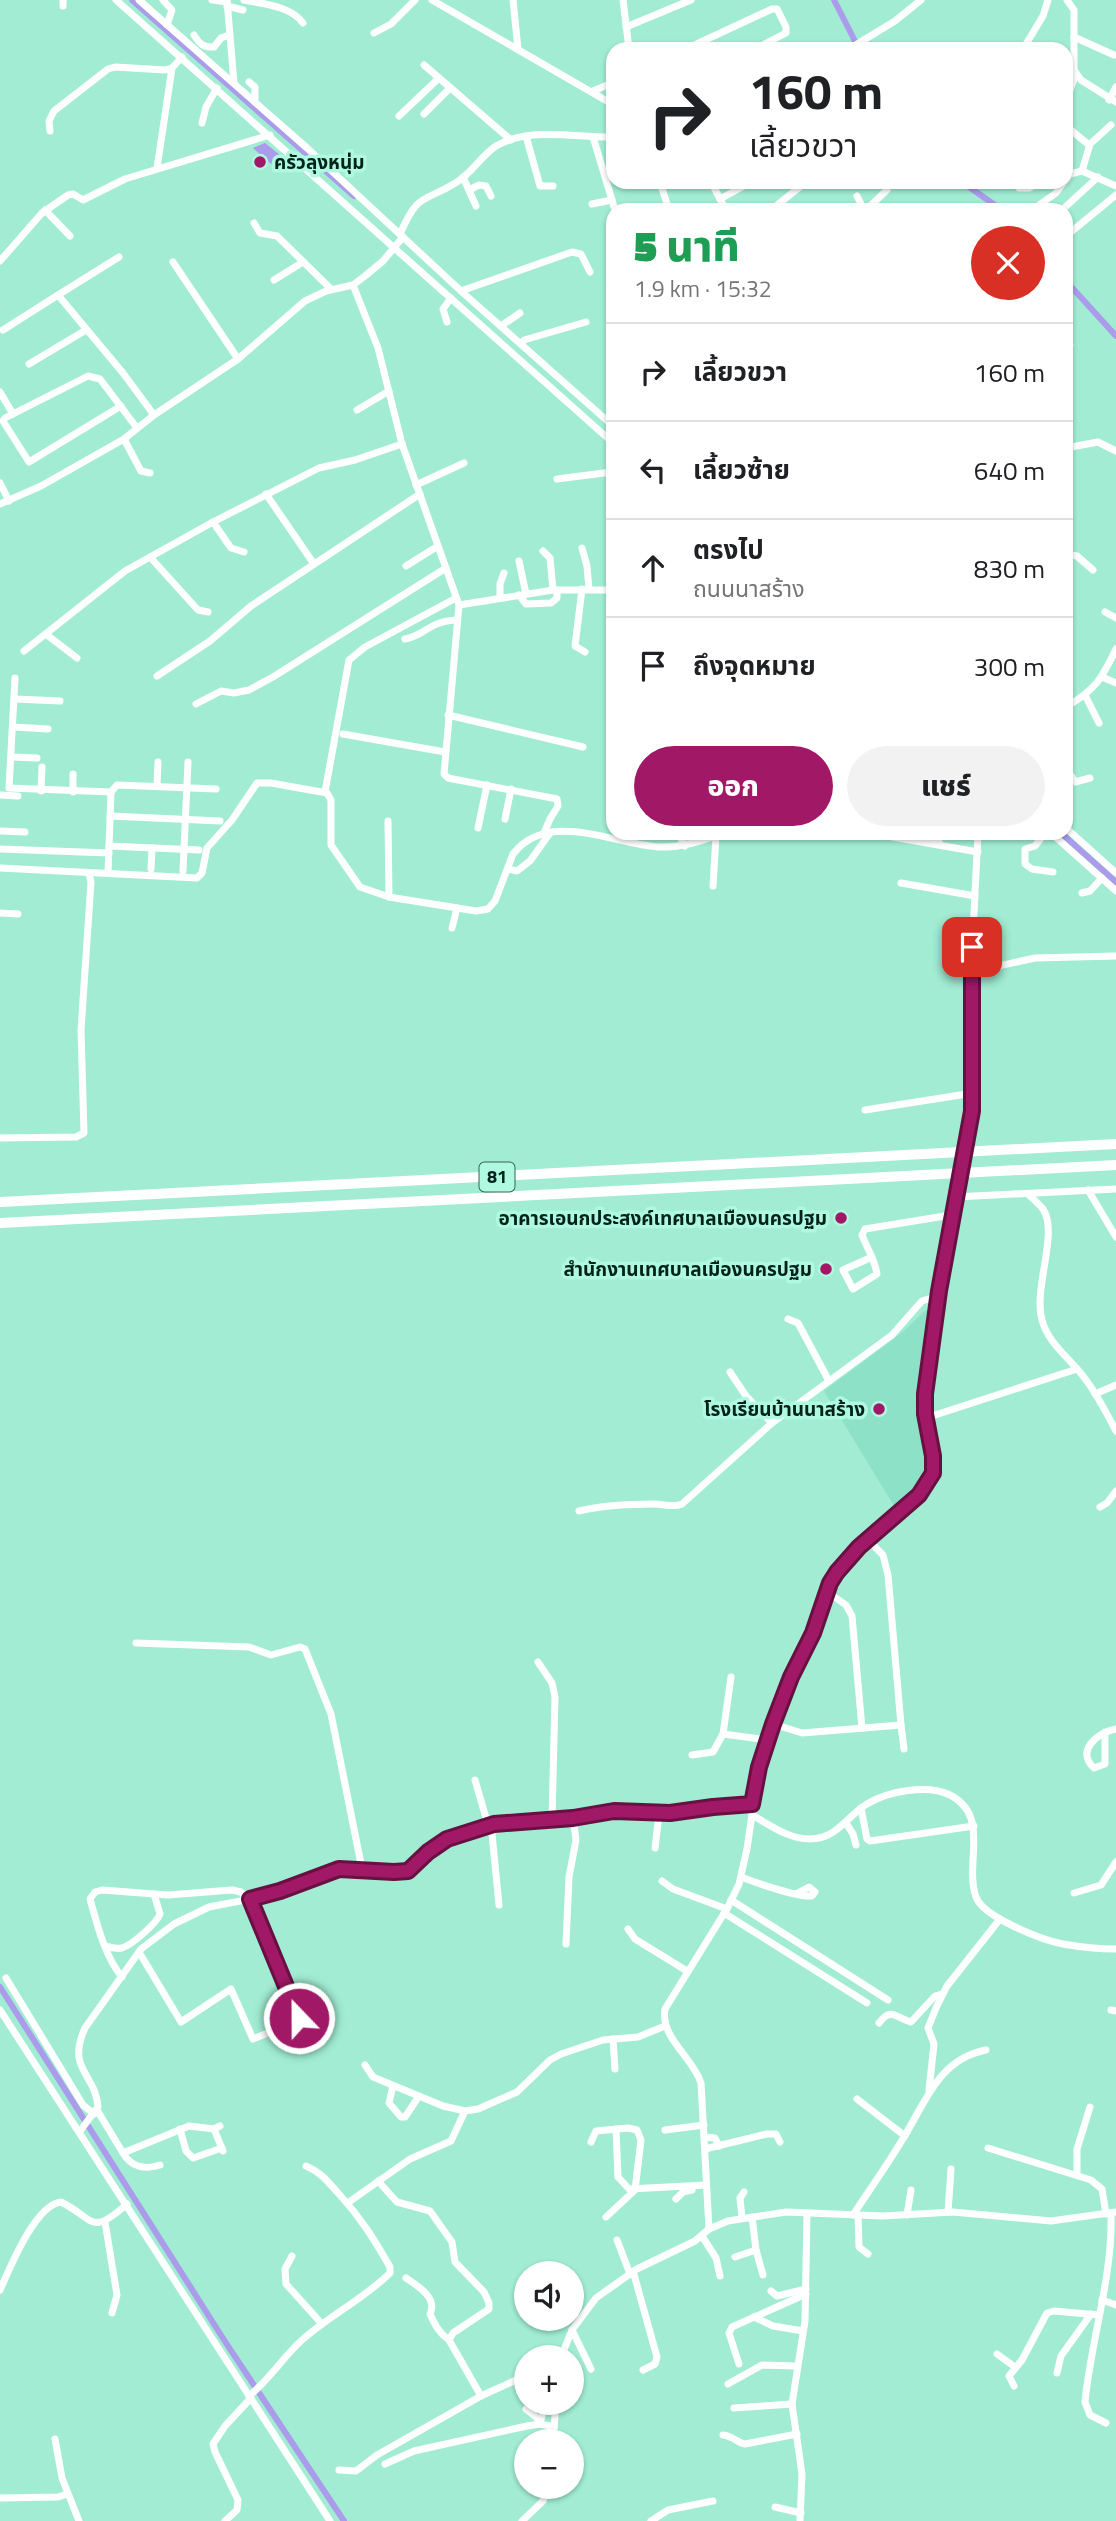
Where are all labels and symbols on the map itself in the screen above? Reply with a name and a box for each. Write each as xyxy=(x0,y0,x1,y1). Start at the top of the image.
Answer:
place label: ครัวลุงหนุ่ม xyxy=(274,147,364,176)
marker: ครัวลุงหนุ่ม xyxy=(252,154,268,170)
pin xyxy=(942,917,1002,977)
road number: 81 xyxy=(480,1162,514,1192)
place label: อาคารเอนกประสงค์เทศบาลเมืองนครปฐม xyxy=(499,1203,827,1232)
marker: อาคารเอนกประสงค์เทศบาลเมืองนครปฐม xyxy=(833,1210,849,1226)
place label: สำนักงานเทศบาลเมืองนครปฐม xyxy=(563,1254,812,1283)
marker: สำนักงานเทศบาลเมืองนครปฐม xyxy=(818,1261,834,1277)
place label: โรงเรียนบ้านนาสร้าง xyxy=(704,1394,865,1423)
marker: โรงเรียนบ้านนาสร้าง xyxy=(871,1401,887,1417)
position arrow xyxy=(262,1981,336,2055)

